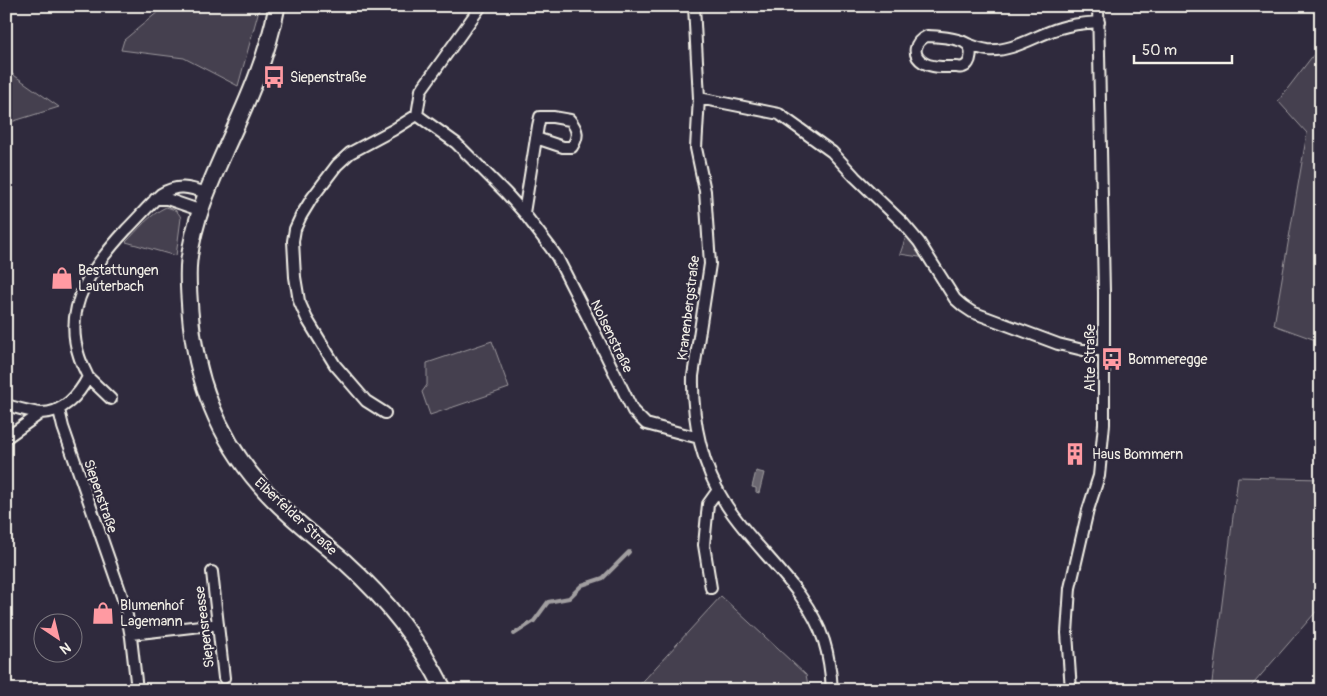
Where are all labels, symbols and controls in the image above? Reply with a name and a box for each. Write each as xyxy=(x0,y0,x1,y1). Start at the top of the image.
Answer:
scale bar xyxy=(1134,32,1232,64)
text: 50 m xyxy=(1142,41,1177,60)
bus stop icon: Siepenstraße xyxy=(261,64,287,90)
place label: Siepenstraße xyxy=(290,69,366,86)
street label: Kranenbergstraße xyxy=(674,254,703,362)
place label: Bestattungen Lauterbach xyxy=(78,262,159,295)
shop icon: Bestattungen Lauterbach xyxy=(49,265,75,291)
street label: Nolsenstraße xyxy=(587,297,636,375)
street label: Alte Straße xyxy=(1082,324,1099,392)
bus stop icon: Bommeregge xyxy=(1099,346,1125,372)
place label: Bommeregge xyxy=(1128,351,1207,368)
building icon: Haus Bommern xyxy=(1062,441,1088,467)
place label: Haus Bommern xyxy=(1092,446,1183,463)
street label: Siepenstraße xyxy=(80,457,121,535)
street label: Elberfelder Straße xyxy=(251,474,340,559)
street label: Siepensreasse xyxy=(191,585,218,669)
place label: Blumenhof Lagemann xyxy=(120,597,185,630)
shop icon: Blumenhof Lagemann xyxy=(90,600,116,626)
north arrow xyxy=(32,614,82,664)
text: N xyxy=(56,639,74,658)

